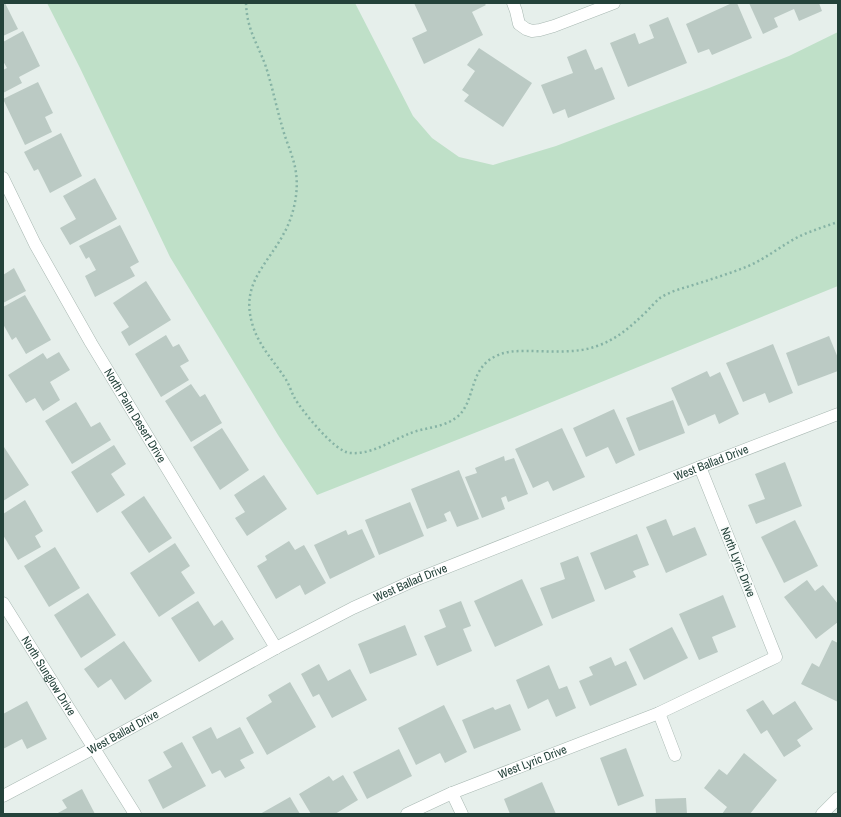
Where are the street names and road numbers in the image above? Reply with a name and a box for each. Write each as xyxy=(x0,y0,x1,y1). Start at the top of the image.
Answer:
street label: North Palm Desert Drive xyxy=(100,366,170,466)
street label: West Ballad Drive xyxy=(672,441,751,484)
street label: North Lyric Drive xyxy=(717,525,759,599)
street label: West Ballad Drive xyxy=(371,560,450,606)
street label: North Sunglow Drive xyxy=(18,633,80,719)
street label: West Ballad Drive xyxy=(85,706,161,758)
street label: West Lyric Drive xyxy=(496,741,569,782)

